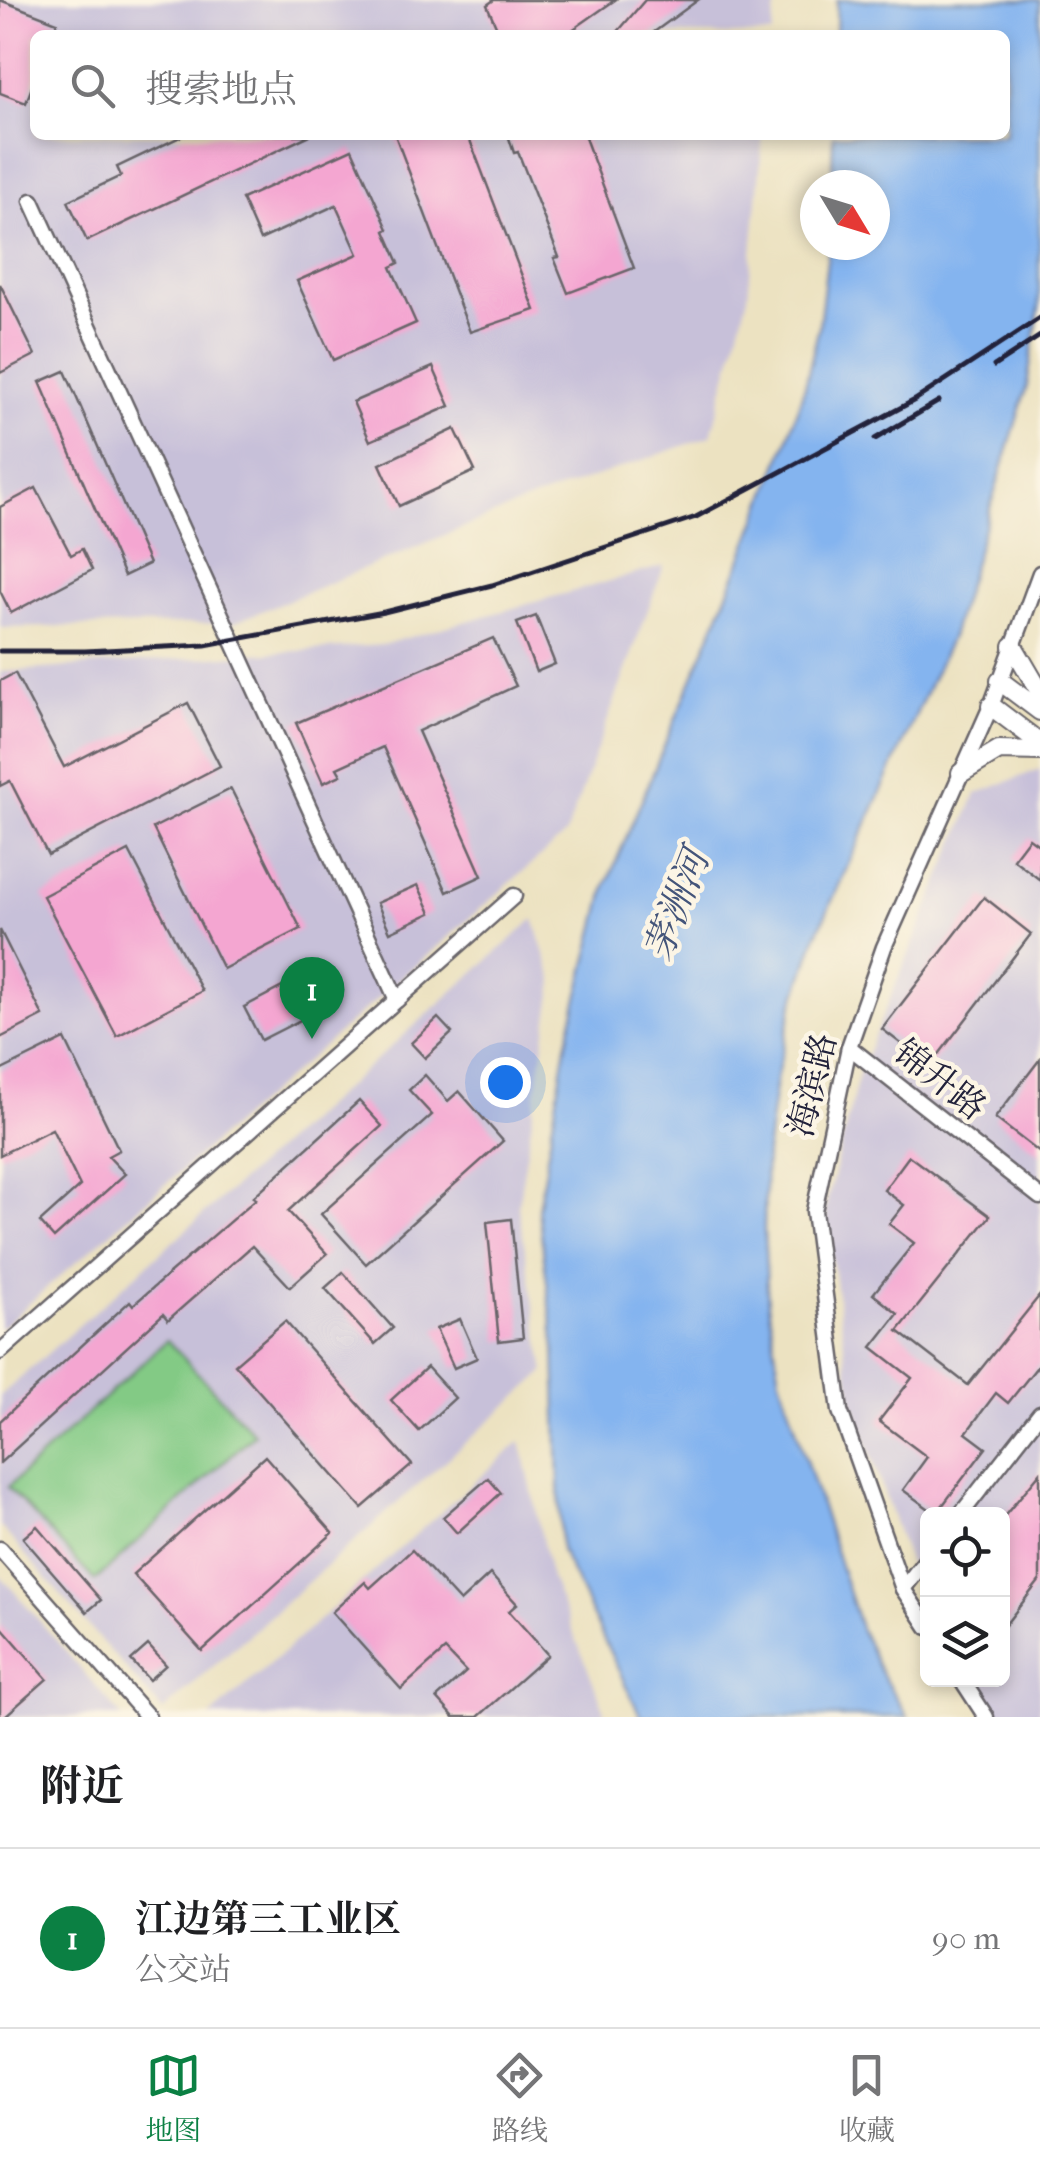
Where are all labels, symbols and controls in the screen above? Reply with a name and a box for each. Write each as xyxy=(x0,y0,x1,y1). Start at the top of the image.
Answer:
search box xyxy=(30,30,1010,140)
icon: search xyxy=(65,58,120,113)
text: 搜索地点 xyxy=(145,67,297,112)
north arrow xyxy=(800,170,890,260)
water label: 茅洲河 xyxy=(636,838,721,966)
pin: 1 xyxy=(280,956,344,1039)
street label: 海滨路 xyxy=(779,1029,845,1141)
street label: 锦升路 xyxy=(886,1032,994,1128)
your location xyxy=(480,1057,531,1108)
map controls xyxy=(920,1507,1010,1687)
button: locate xyxy=(920,1507,1010,1597)
button: layers xyxy=(920,1597,1010,1687)
text: 附近 xyxy=(40,1762,124,1811)
text: 江边第三工业区 xyxy=(135,1897,401,1942)
text: 1 xyxy=(67,1920,78,1957)
text: 90 m xyxy=(932,1920,1000,1957)
text: 公交站 xyxy=(135,1951,231,1988)
tab: 地图 xyxy=(145,2048,201,2148)
tab: 路线 xyxy=(492,2048,548,2148)
tab: 收藏 xyxy=(839,2048,895,2148)

